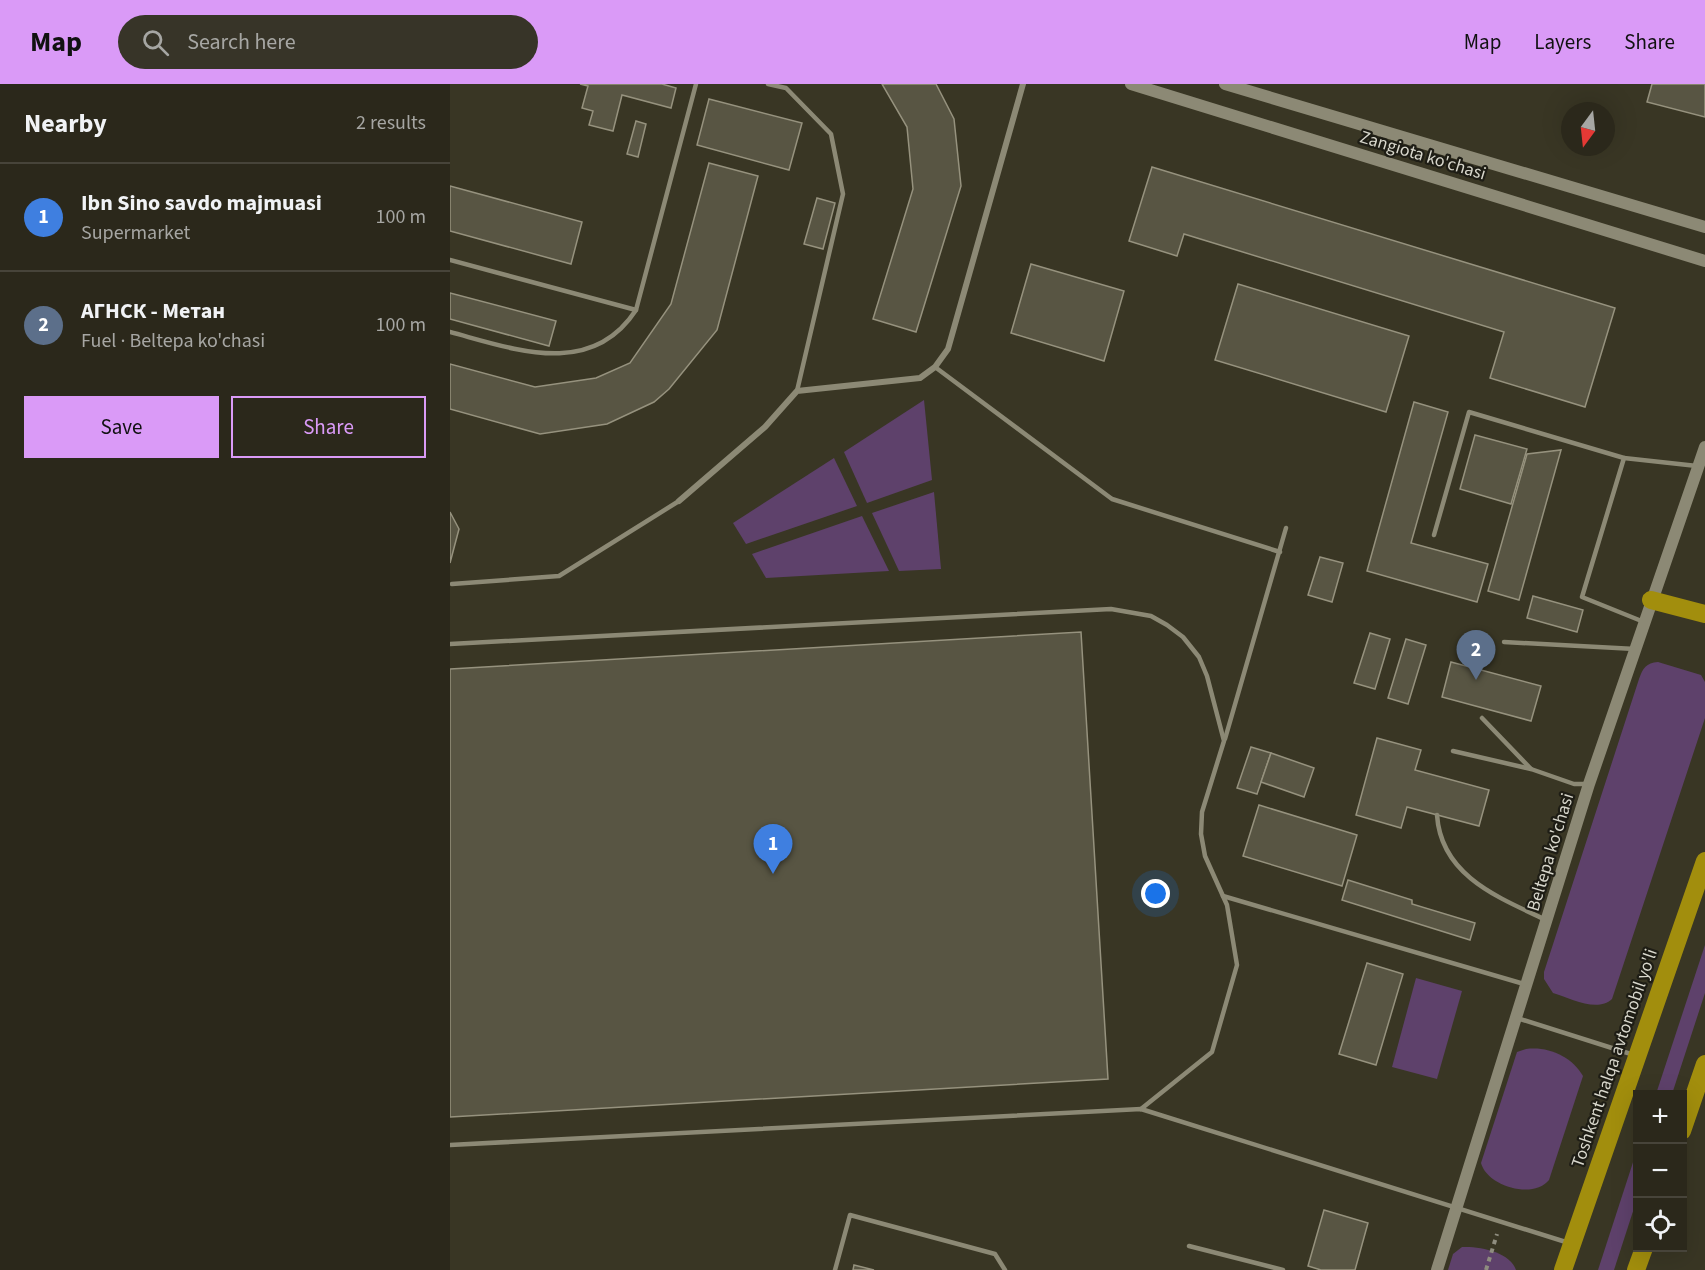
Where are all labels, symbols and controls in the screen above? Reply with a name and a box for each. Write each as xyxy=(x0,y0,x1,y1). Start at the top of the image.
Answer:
search box xyxy=(118,15,538,69)
text: Map xyxy=(30,22,82,62)
icon: search xyxy=(139,26,172,59)
text: Search here xyxy=(187,26,296,58)
text: Map xyxy=(1464,27,1501,57)
text: Layers xyxy=(1534,27,1591,57)
text: Share xyxy=(1624,27,1675,57)
north arrow xyxy=(1561,102,1615,156)
text: Nearby xyxy=(24,105,107,142)
text: 2 results xyxy=(356,109,426,137)
street label: Zangiota ko'chasi xyxy=(1357,124,1489,187)
text: Ibn Sino savdo majmuasi xyxy=(81,187,322,219)
text: 1 xyxy=(38,203,49,231)
text: 100 m xyxy=(376,203,426,231)
text: Supermarket xyxy=(81,219,190,247)
text: АГНСК - Метан xyxy=(81,295,225,327)
text: 2 xyxy=(38,311,49,339)
text: 100 m xyxy=(376,311,426,339)
text: Fuel · Beltepa ko'chasi xyxy=(81,327,265,355)
button: Save xyxy=(24,396,219,458)
button: Share xyxy=(231,396,426,458)
pin: 2 xyxy=(1456,630,1496,680)
street label: Beltepa ko'chasi xyxy=(1521,790,1580,914)
pin: 1 xyxy=(754,824,792,874)
your location xyxy=(1141,879,1170,908)
street label: Toshkent halqa avtomobil yo'li xyxy=(1565,945,1664,1171)
map controls xyxy=(1633,1090,1687,1252)
button: + xyxy=(1633,1090,1687,1144)
button: − xyxy=(1633,1144,1687,1198)
button: locate xyxy=(1633,1198,1687,1252)

